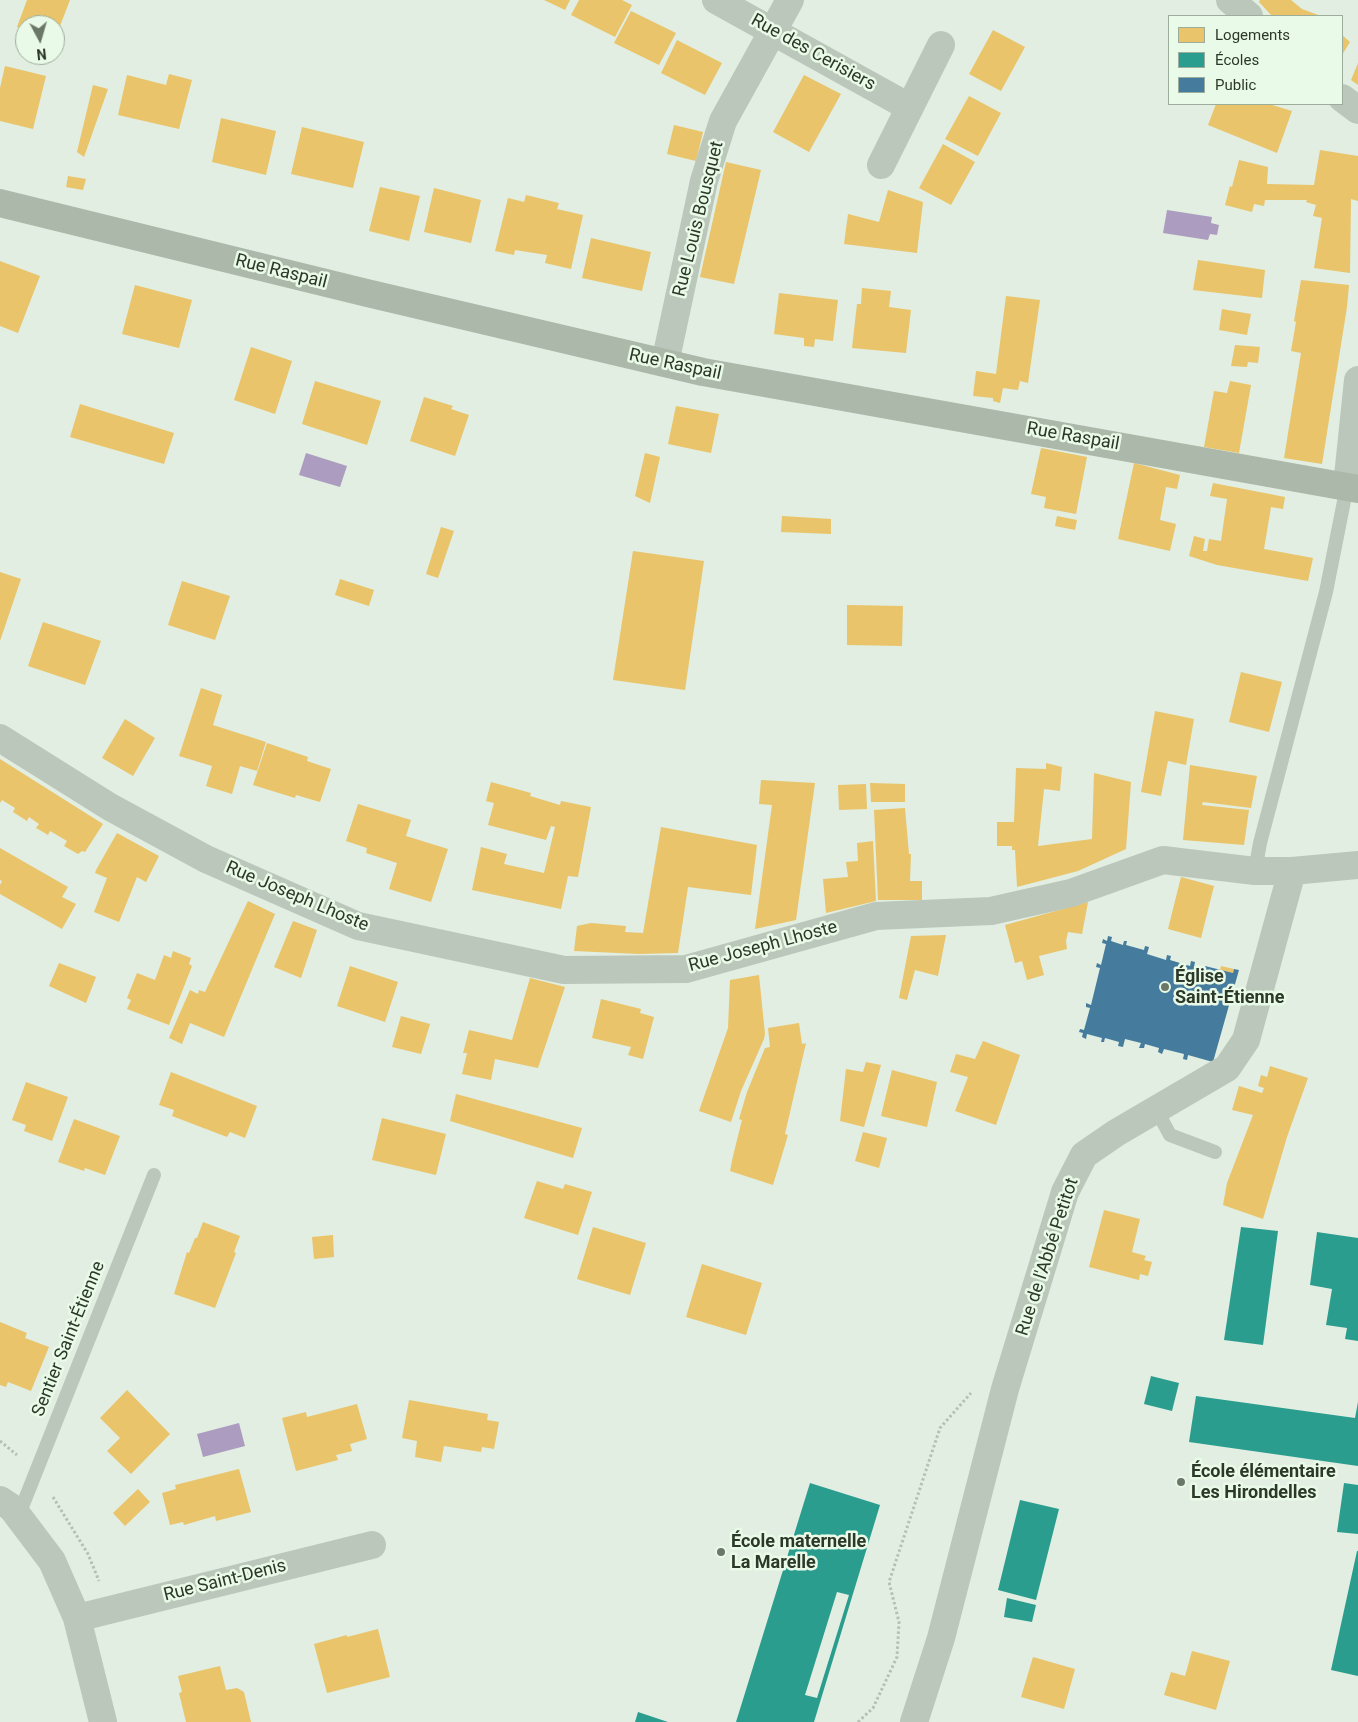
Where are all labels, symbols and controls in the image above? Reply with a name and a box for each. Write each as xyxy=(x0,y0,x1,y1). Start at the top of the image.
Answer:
street label: Rue des Cerisiers xyxy=(747,10,879,96)
north arrow xyxy=(15,15,65,65)
legend xyxy=(1168,15,1343,105)
text: Logements xyxy=(1215,26,1290,44)
text: N xyxy=(36,45,47,62)
text: Écoles xyxy=(1215,51,1259,69)
text: Public xyxy=(1215,76,1256,94)
street label: Rue Louis Bousquet xyxy=(669,139,729,299)
street label: Rue Raspail xyxy=(233,250,329,294)
street label: Rue Raspail xyxy=(627,345,723,385)
street label: Rue Raspail xyxy=(1025,418,1121,456)
street label: Rue Joseph Lhoste xyxy=(222,857,372,937)
street label: Rue Joseph Lhoste xyxy=(686,917,840,977)
place label: Église Saint-Étienne xyxy=(1175,966,1284,1009)
marker: Église Saint-Étienne xyxy=(1159,981,1171,993)
street label: Rue de l'Abbé Petitot xyxy=(1012,1175,1084,1339)
street label: Sentier Saint-Étienne xyxy=(28,1258,110,1420)
place label: École élémentaire Les Hirondelles xyxy=(1191,1461,1336,1504)
marker: École élémentaire Les Hirondelles xyxy=(1175,1476,1187,1488)
place label: École maternelle La Marelle xyxy=(731,1531,866,1574)
marker: École maternelle La Marelle xyxy=(715,1546,727,1558)
street label: Rue Saint-Denis xyxy=(161,1555,289,1607)

